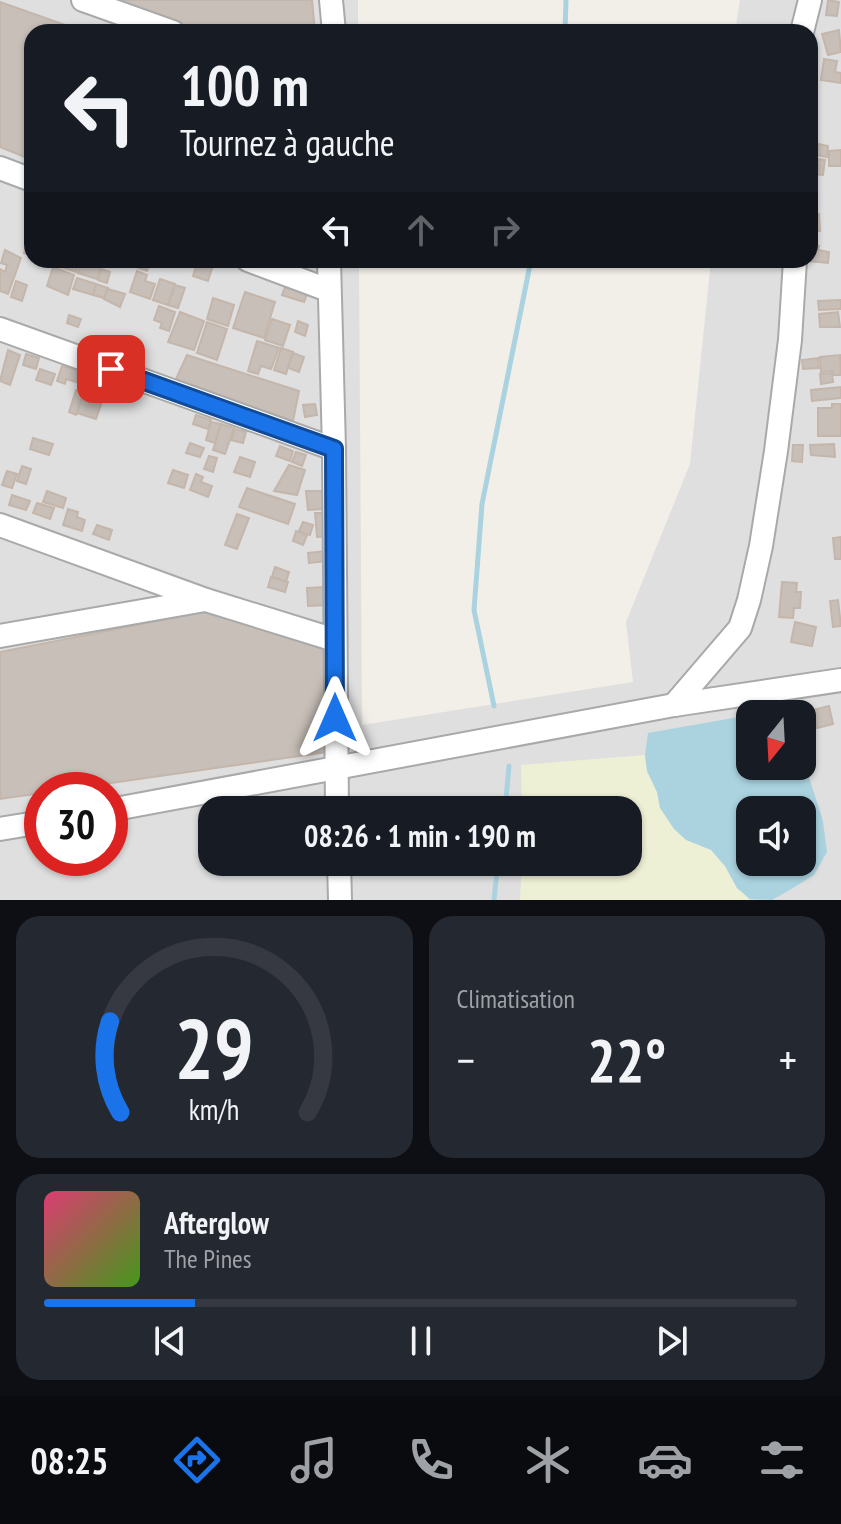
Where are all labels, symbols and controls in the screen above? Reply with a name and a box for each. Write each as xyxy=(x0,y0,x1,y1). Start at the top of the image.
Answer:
text: 100 m xyxy=(180,49,309,121)
icon: left xyxy=(48,56,152,160)
text: Tournez à gauche xyxy=(180,119,395,166)
icon: left xyxy=(315,208,359,252)
icon: ahead xyxy=(399,208,443,252)
icon: right xyxy=(483,208,527,252)
pin xyxy=(77,335,145,403)
icon: arrive xyxy=(89,347,133,391)
position arrow xyxy=(293,676,377,760)
north arrow xyxy=(736,700,816,780)
map controls xyxy=(736,700,816,876)
speed limit sign: 30 xyxy=(24,772,128,876)
button: sound xyxy=(736,796,816,876)
text: 08:26 · 1 min · 190 m xyxy=(304,816,536,855)
text: Climatisation xyxy=(457,982,575,1015)
text: 29 xyxy=(174,994,254,1102)
text: 22° xyxy=(587,1021,666,1099)
text: − xyxy=(457,1031,475,1088)
text: + xyxy=(779,1031,797,1088)
text: km/h xyxy=(189,1091,240,1128)
text: Afterglow xyxy=(164,1203,269,1242)
text: The Pines xyxy=(164,1242,252,1275)
icon: previous xyxy=(148,1319,192,1363)
icon: pause xyxy=(399,1319,443,1363)
icon: next xyxy=(650,1319,694,1363)
icon: directions xyxy=(169,1432,225,1488)
icon: music xyxy=(286,1432,342,1488)
icon: phone xyxy=(403,1432,459,1488)
icon: climate xyxy=(520,1432,576,1488)
icon: car xyxy=(637,1432,693,1488)
icon: filters xyxy=(754,1432,810,1488)
text: 08:25 xyxy=(31,1437,108,1484)

